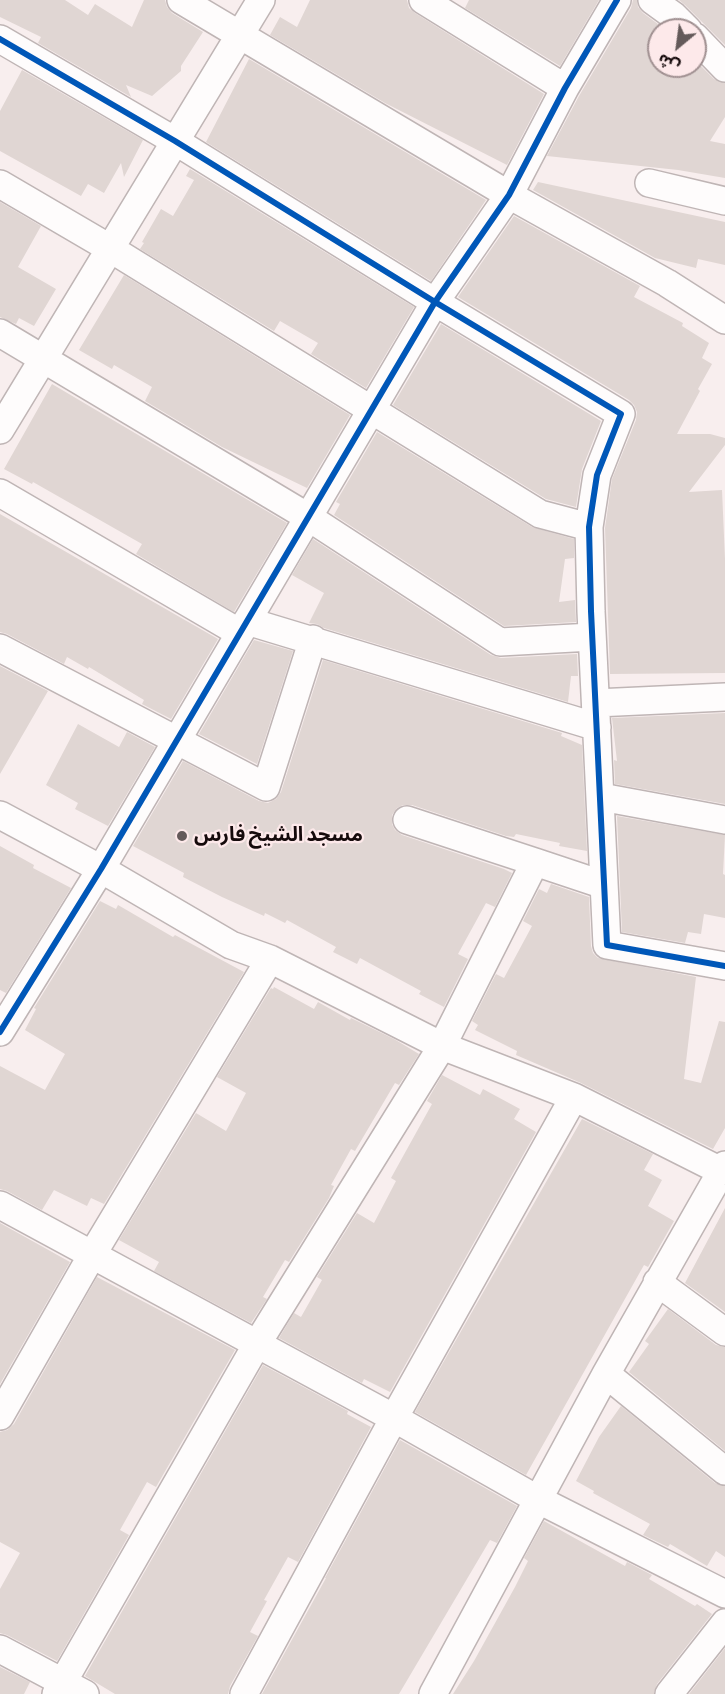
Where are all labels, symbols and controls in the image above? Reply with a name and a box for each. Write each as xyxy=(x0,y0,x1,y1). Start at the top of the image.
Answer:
north arrow xyxy=(647,18,707,78)
text: ش xyxy=(655,49,683,76)
place label: مسجد الشيخ فارس xyxy=(194,824,363,848)
marker: مسجد الشيخ فارس xyxy=(175,829,189,843)

